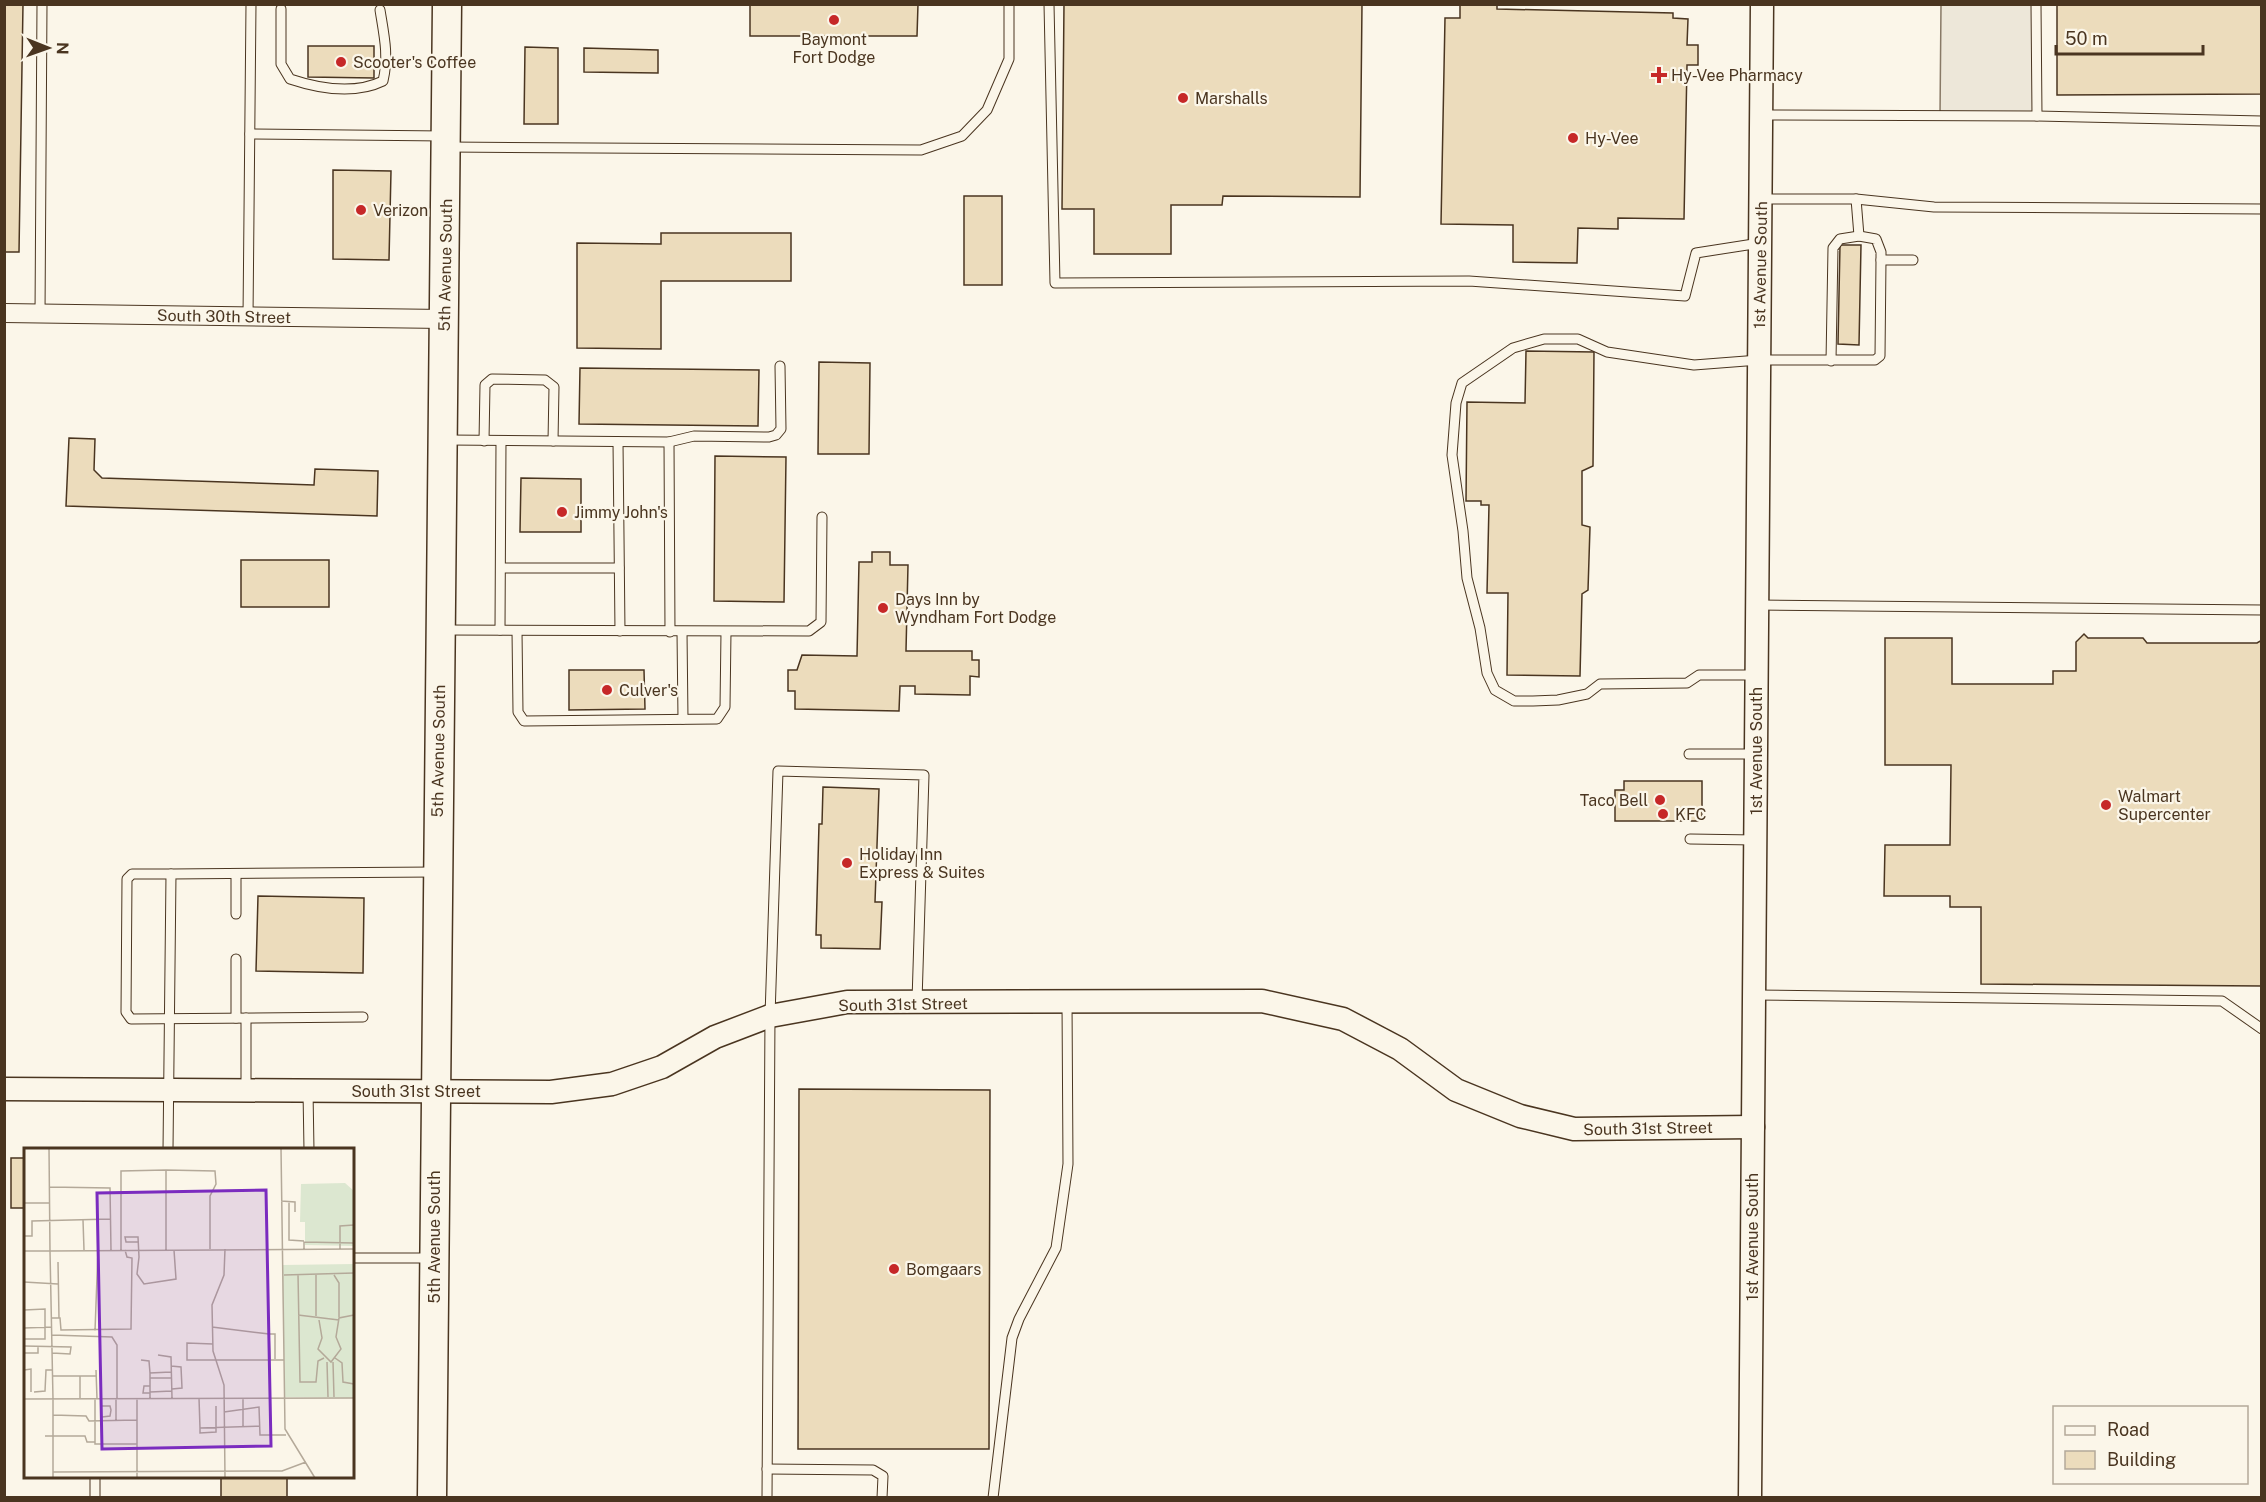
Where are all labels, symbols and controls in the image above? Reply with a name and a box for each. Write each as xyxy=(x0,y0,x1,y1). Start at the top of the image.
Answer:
marker: Baymont Fort Dodge xyxy=(827,13,841,27)
north arrow xyxy=(18,18,78,78)
scale bar xyxy=(2056,18,2203,56)
text: 50 m xyxy=(2065,28,2108,49)
place label: Baymont Fort Dodge xyxy=(793,30,875,67)
text: N xyxy=(53,42,72,55)
place label: Scooter's Coffee xyxy=(353,53,476,72)
marker: Scooter's Coffee xyxy=(334,55,348,69)
place label: Hy-Vee Pharmacy xyxy=(1671,66,1803,85)
marker: Hy-Vee Pharmacy xyxy=(1652,68,1666,82)
place label: Marshalls xyxy=(1195,89,1268,108)
marker: Marshalls xyxy=(1176,91,1190,105)
place label: Hy-Vee xyxy=(1585,129,1639,148)
marker: Hy-Vee xyxy=(1566,131,1580,145)
street label: 5th Avenue South xyxy=(435,198,456,332)
place label: Verizon xyxy=(373,201,428,220)
street label: 1st Avenue South xyxy=(1750,201,1771,329)
marker: Verizon xyxy=(354,203,368,217)
street label: South 30th Street xyxy=(157,306,291,327)
place label: Jimmy John's xyxy=(574,503,668,522)
marker: Jimmy John's xyxy=(555,505,569,519)
place label: Days Inn by Wyndham Fort Dodge xyxy=(895,590,1056,627)
marker: Days Inn by Wyndham Fort Dodge xyxy=(876,601,890,615)
place label: Culver's xyxy=(619,681,678,700)
marker: Culver's xyxy=(600,683,614,697)
street label: 5th Avenue South xyxy=(428,684,449,818)
street label: 1st Avenue South xyxy=(1747,687,1766,815)
place label: Walmart Supercenter xyxy=(2118,787,2211,824)
place label: Taco Bell xyxy=(1580,791,1648,810)
marker: Taco Bell xyxy=(1653,793,1667,807)
marker: Walmart Supercenter xyxy=(2099,798,2113,812)
place label: KFC xyxy=(1675,805,1706,824)
marker: KFC xyxy=(1656,807,1670,821)
place label: Holiday Inn Express & Suites xyxy=(859,845,985,882)
marker: Holiday Inn Express & Suites xyxy=(840,856,854,870)
street label: South 31st Street xyxy=(838,994,968,1015)
street label: South 31st Street xyxy=(351,1082,481,1101)
street label: South 31st Street xyxy=(1583,1118,1713,1139)
inset map xyxy=(24,1148,354,1478)
street label: 5th Avenue South xyxy=(425,1171,444,1303)
street label: 1st Avenue South xyxy=(1743,1173,1762,1301)
place label: Bomgaars xyxy=(906,1260,981,1279)
marker: Bomgaars xyxy=(887,1262,901,1276)
legend xyxy=(2053,1406,2248,1484)
text: Road xyxy=(2107,1419,2150,1440)
text: Building xyxy=(2107,1449,2176,1470)

